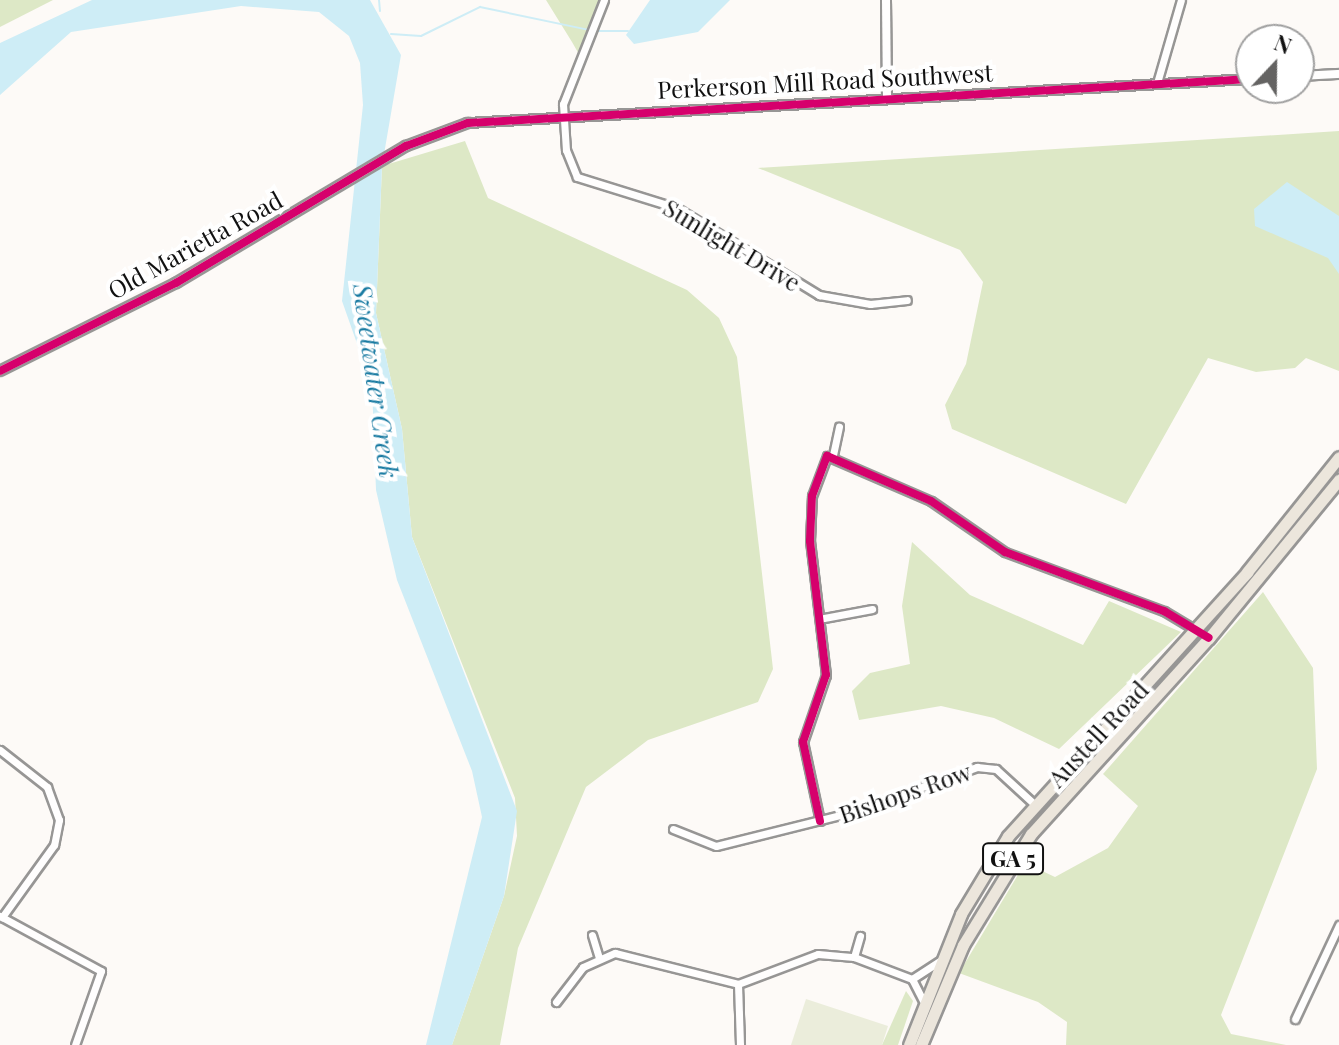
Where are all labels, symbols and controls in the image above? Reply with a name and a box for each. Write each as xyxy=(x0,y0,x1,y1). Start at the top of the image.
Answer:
north arrow xyxy=(1235,24,1315,104)
text: N xyxy=(1270,27,1296,60)
street label: Perkerson Mill Road Southwest xyxy=(657,58,993,104)
street label: Old Marietta Road xyxy=(103,185,287,305)
street label: Sunlight Drive xyxy=(658,193,806,297)
water label: Sweetwater Creek xyxy=(347,282,405,480)
street label: Austell Road xyxy=(1042,675,1154,793)
street label: Bishops Row xyxy=(835,757,975,829)
road number: GA 5 xyxy=(981,841,1045,877)

